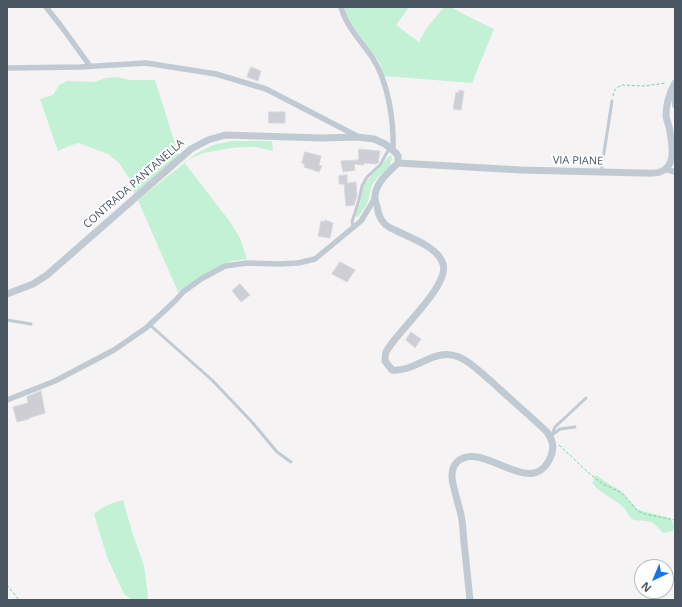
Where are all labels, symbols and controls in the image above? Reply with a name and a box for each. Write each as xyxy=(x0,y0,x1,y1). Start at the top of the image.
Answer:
street label: CONTRADA PANTANELLA xyxy=(81,137,187,231)
street label: VIA PIANE xyxy=(553,154,603,168)
north arrow xyxy=(634,559,674,599)
text: N xyxy=(638,579,654,596)

